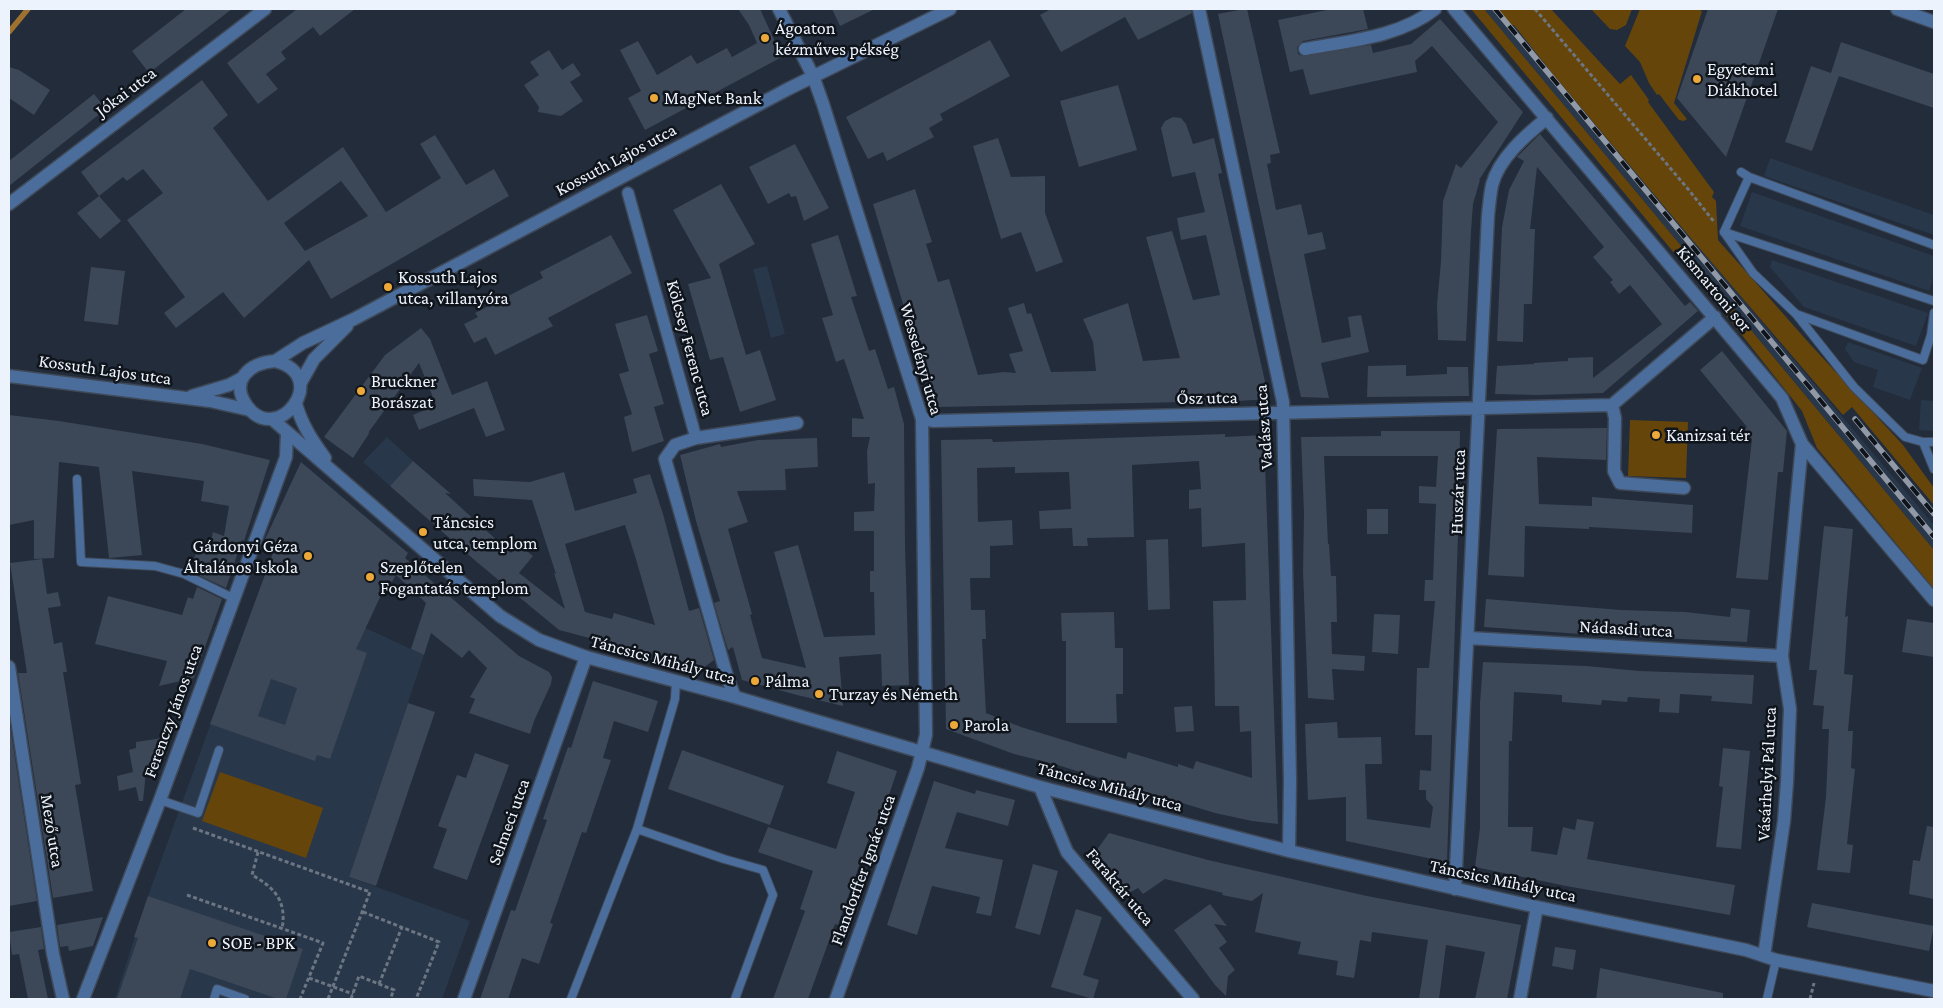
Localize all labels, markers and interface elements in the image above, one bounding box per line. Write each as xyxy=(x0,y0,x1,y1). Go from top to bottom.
place label: Ágoaton kézműves pékség xyxy=(775,17,899,59)
marker: Ágoaton kézműves pékség xyxy=(759,32,771,44)
place label: Egyetemi Diákhotel xyxy=(1707,58,1778,100)
street label: Jókai utca xyxy=(91,62,161,122)
marker: Egyetemi Diákhotel xyxy=(1691,73,1703,85)
place label: MagNet Bank xyxy=(664,87,761,109)
marker: MagNet Bank xyxy=(648,92,660,104)
street label: Kossuth Lajos utca xyxy=(552,119,680,201)
street label: Kismartoni sor xyxy=(1672,241,1756,337)
place label: Kossuth Lajos utca, villanyóra xyxy=(398,266,509,308)
street label: Kölcsey Ferenc utca xyxy=(661,278,719,418)
marker: Kossuth Lajos utca, villanyóra xyxy=(382,281,394,293)
street label: Wesselényi utca xyxy=(895,300,947,418)
street label: Kossuth Lajos utca xyxy=(37,350,173,390)
place label: Bruckner Borászat xyxy=(371,370,437,412)
street label: Vadász utca xyxy=(1250,384,1278,470)
marker: Bruckner Borászat xyxy=(355,385,367,397)
street label: Ősz utca xyxy=(1176,387,1238,409)
place label: Kanizsai tér xyxy=(1666,424,1750,446)
marker: Kanizsai tér xyxy=(1650,429,1662,441)
street label: Huszár utca xyxy=(1446,449,1470,535)
place label: Táncsics utca, templom xyxy=(433,511,537,554)
marker: Táncsics utca, templom xyxy=(417,526,429,538)
place label: Gárdonyi Géza Általános Iskola xyxy=(184,535,298,578)
marker: Gárdonyi Géza Általános Iskola xyxy=(302,550,314,562)
place label: Szeplőtelen Fogantatás templom xyxy=(380,556,529,598)
marker: Szeplőtelen Fogantatás templom xyxy=(364,571,376,583)
street label: Nádasdi utca xyxy=(1579,616,1673,642)
street label: Táncsics Mihály utca xyxy=(588,630,738,690)
street label: Ferenczy János utca xyxy=(139,641,207,781)
place label: Pálma xyxy=(765,670,810,692)
marker: Pálma xyxy=(749,675,761,687)
place label: Turzay és Németh xyxy=(829,683,958,705)
marker: Turzay és Németh xyxy=(813,688,825,700)
street label: Vásárhelyi Pál utca xyxy=(1753,706,1781,842)
place label: Parola xyxy=(964,714,1009,736)
marker: Parola xyxy=(948,719,960,731)
street label: Táncsics Mihály utca xyxy=(1035,757,1185,817)
street label: Selmeci utca xyxy=(483,776,535,868)
street label: Flandorffer Ignác utca xyxy=(826,792,900,948)
street label: Mező utca xyxy=(36,793,68,869)
street label: Faraktár utca xyxy=(1081,844,1159,930)
street label: Táncsics Mihály utca xyxy=(1428,855,1578,907)
place label: SOE - BPK xyxy=(222,932,295,954)
marker: SOE - BPK xyxy=(206,937,218,949)

